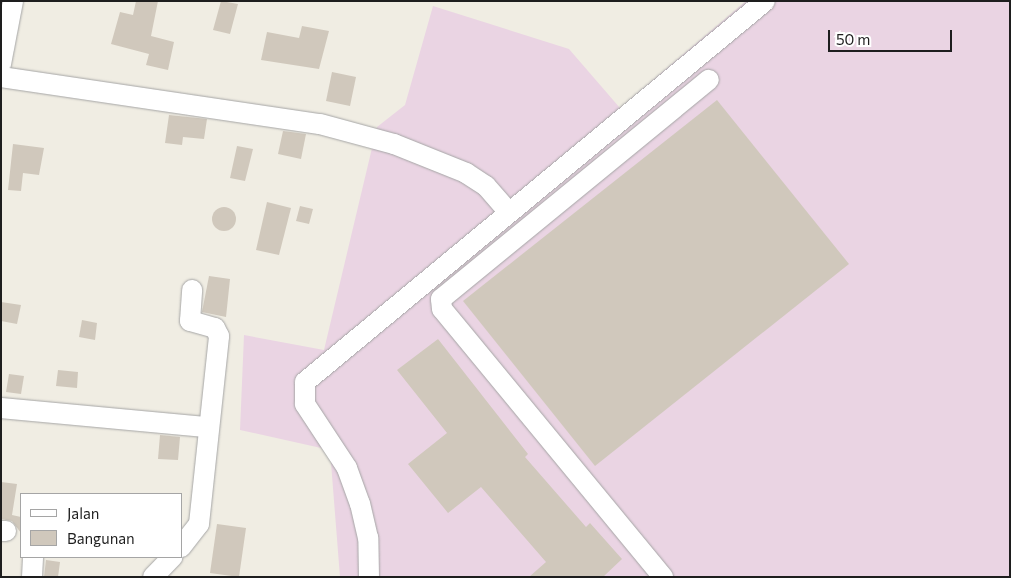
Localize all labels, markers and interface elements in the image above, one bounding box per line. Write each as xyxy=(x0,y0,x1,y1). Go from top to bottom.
scale bar xyxy=(831,20,955,52)
text: 50 m xyxy=(836,30,870,48)
legend xyxy=(20,493,182,558)
text: Jalan xyxy=(67,504,99,522)
text: Bangunan xyxy=(67,529,135,547)

